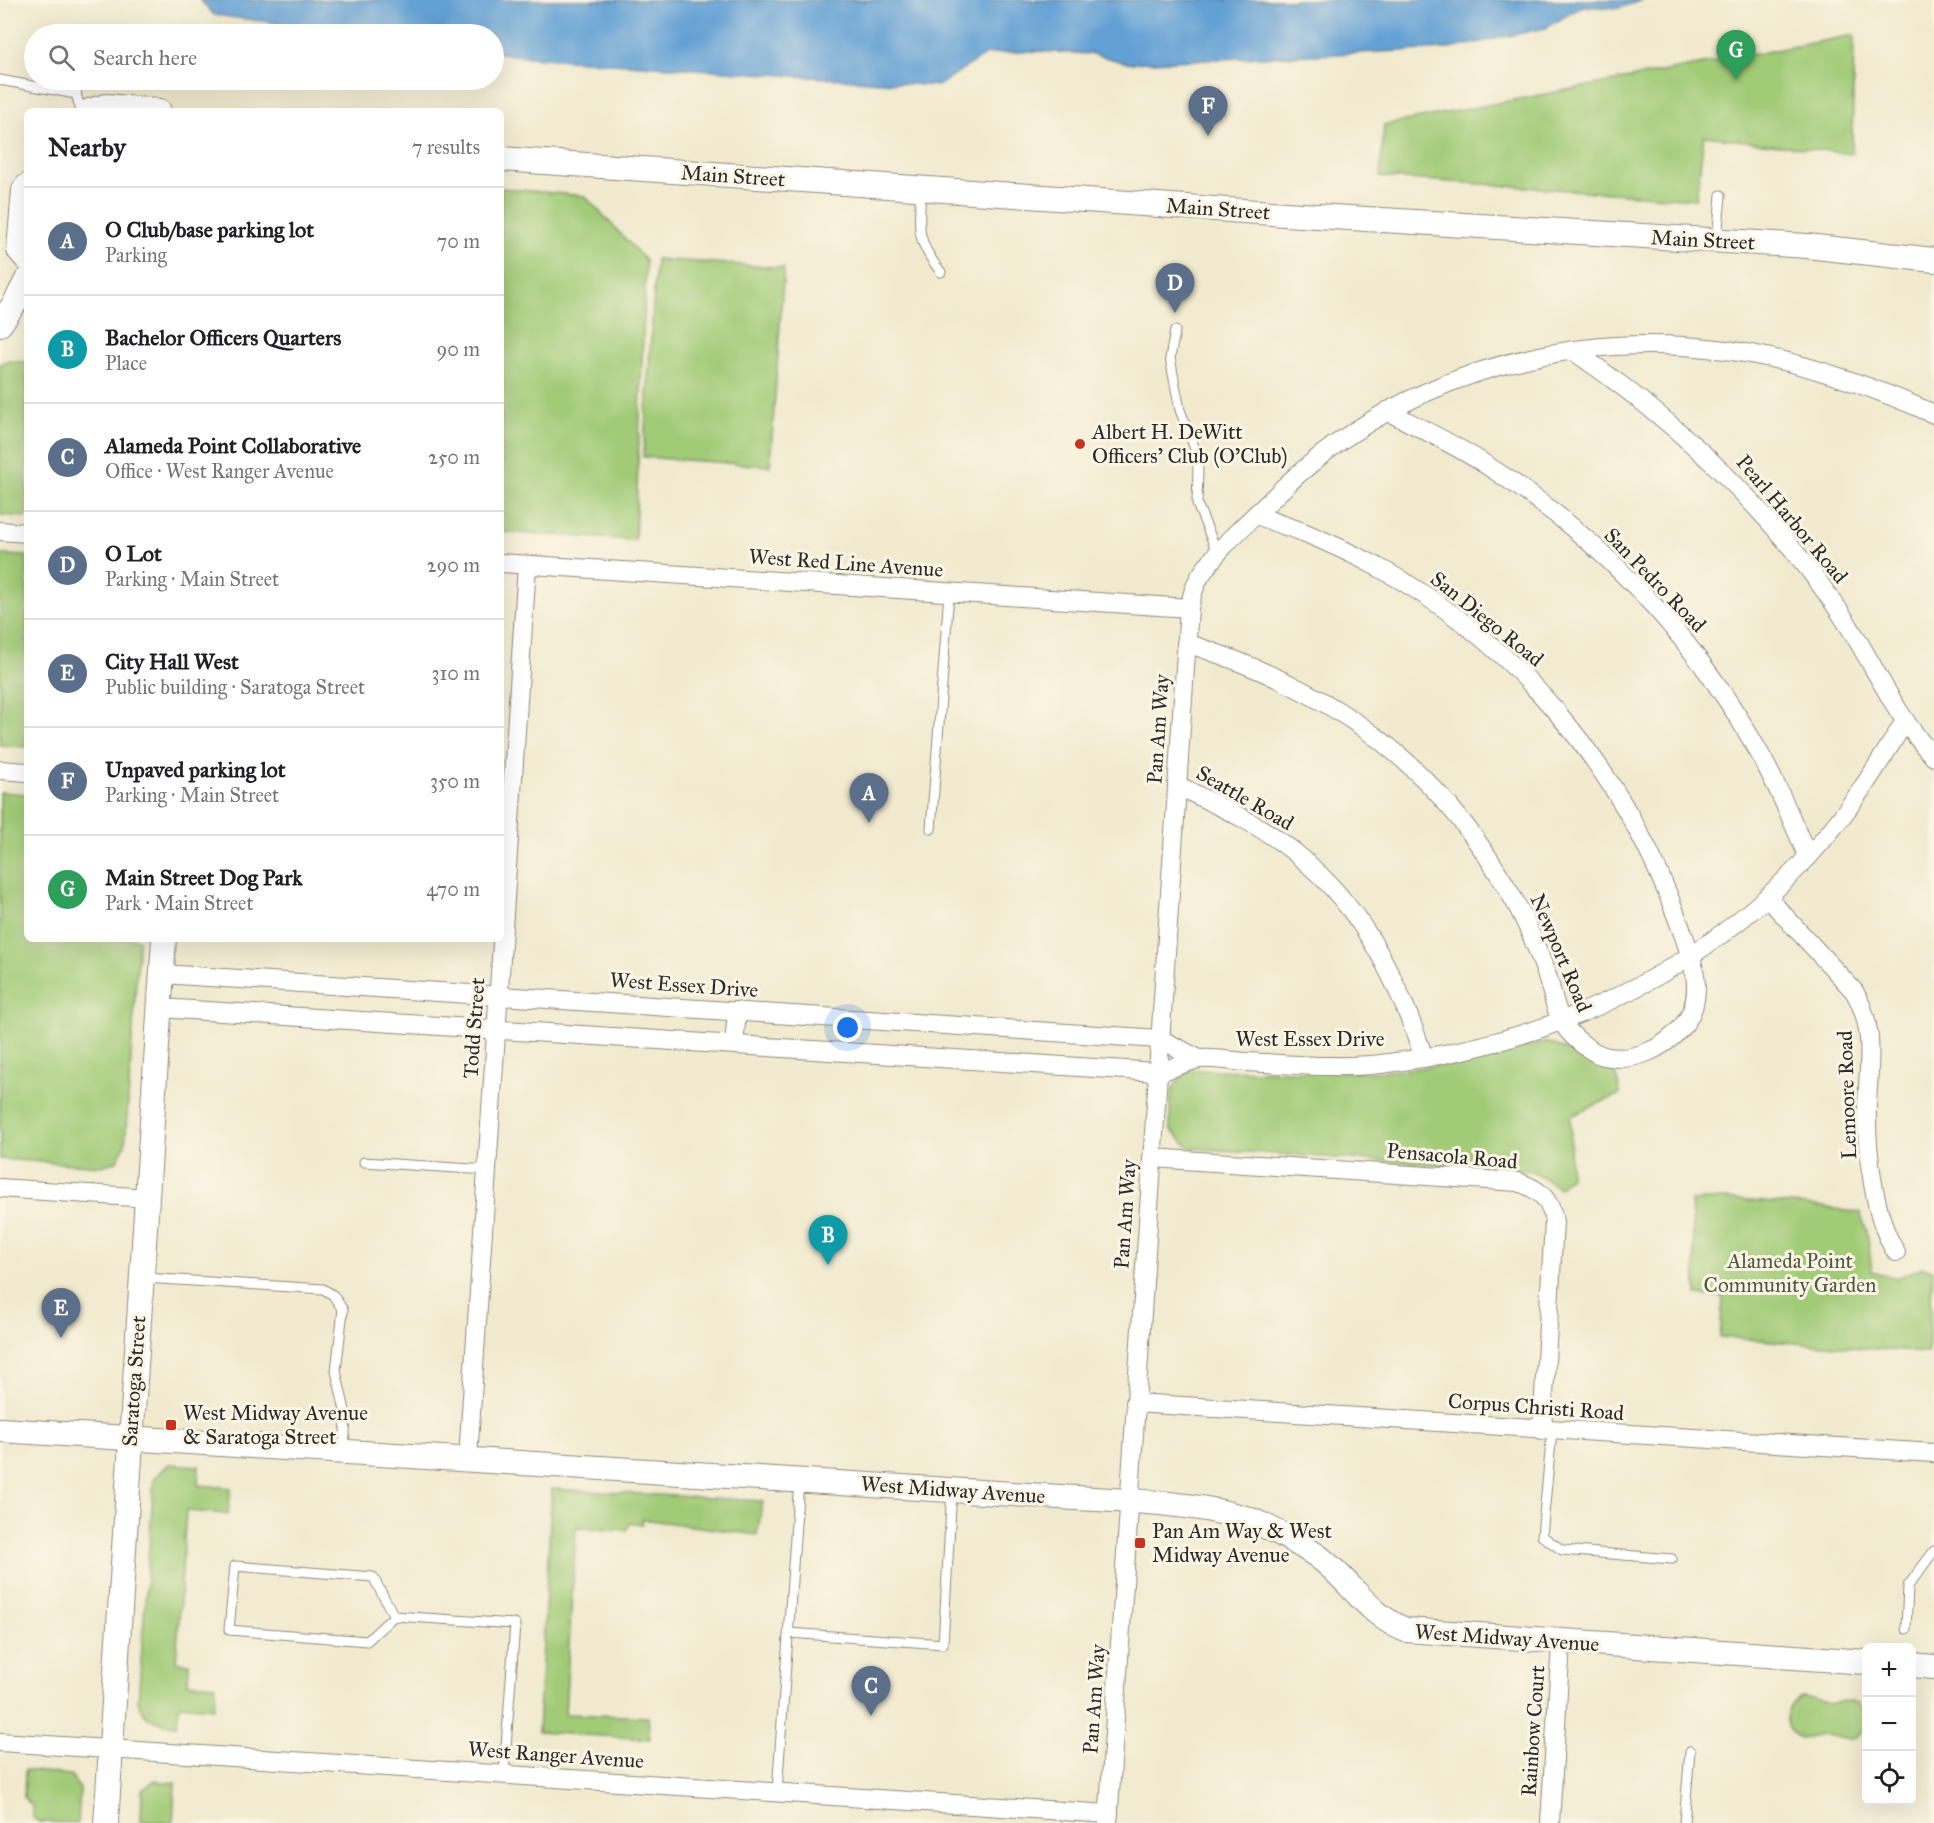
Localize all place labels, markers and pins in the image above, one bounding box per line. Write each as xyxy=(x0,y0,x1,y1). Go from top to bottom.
pin: G xyxy=(1716,31,1756,80)
pin: F xyxy=(1188,86,1228,136)
pin: D xyxy=(1156,264,1194,313)
place label: Albert H. DeWitt Officers' Club (O'Club) xyxy=(1091,419,1288,469)
marker: Albert H. DeWitt Officers' Club (O'Club) xyxy=(1073,437,1087,451)
pin: A xyxy=(850,774,888,823)
pin: B xyxy=(808,1216,848,1265)
pin: E xyxy=(42,1288,80,1338)
place label: West Midway Avenue & Saratoga Street xyxy=(183,1400,368,1450)
marker: West Midway Avenue & Saratoga Street xyxy=(164,1418,178,1432)
place label: Pan Am Way & West Midway Avenue xyxy=(1152,1518,1332,1568)
marker: Pan Am Way & West Midway Avenue xyxy=(1133,1536,1147,1550)
pin: C xyxy=(852,1666,890,1716)

